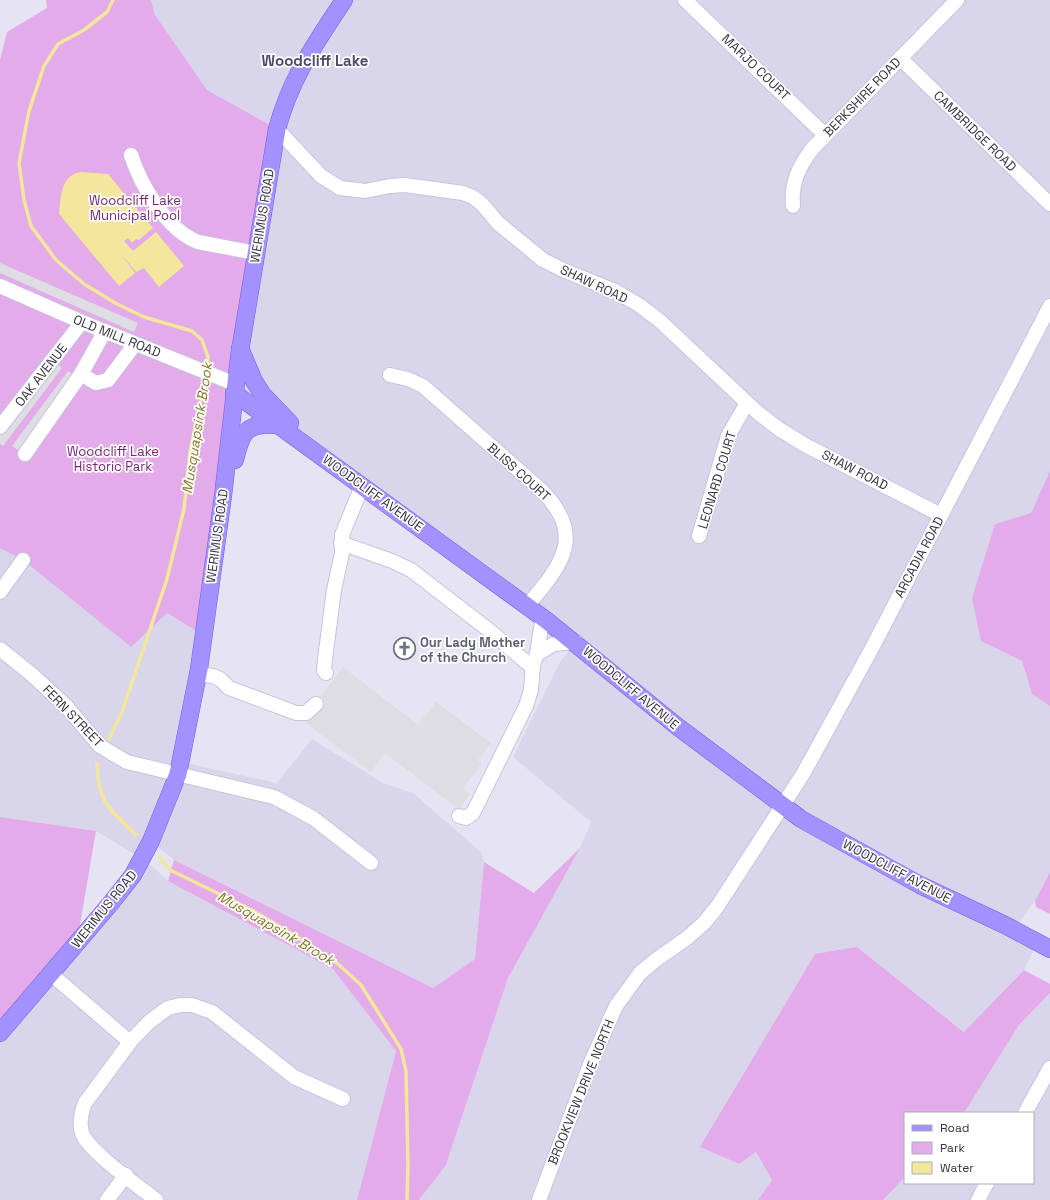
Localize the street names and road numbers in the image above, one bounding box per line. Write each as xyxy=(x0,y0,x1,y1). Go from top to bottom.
street label: MARJO COURT xyxy=(718,30,794,104)
street label: BERKSHIRE ROAD xyxy=(820,54,904,140)
street label: CAMBRIDGE ROAD xyxy=(930,87,1020,175)
street label: WERIMUS ROAD xyxy=(246,168,278,264)
street label: SHAW ROAD xyxy=(558,261,630,307)
street label: OLD MILL ROAD xyxy=(71,311,163,361)
street label: OAK AVENUE xyxy=(11,340,71,410)
street label: LEONARD COURT xyxy=(694,429,740,531)
street label: BLISS COURT xyxy=(484,439,555,505)
street label: SHAW ROAD xyxy=(819,446,891,494)
street label: WOODCLIFF AVENUE xyxy=(319,451,427,535)
street label: WERIMUS ROAD xyxy=(202,488,232,584)
street label: ARCADIA ROAD xyxy=(890,513,948,601)
street label: WOODCLIFF AVENUE xyxy=(579,643,683,733)
street label: FERN STREET xyxy=(39,681,107,751)
street label: WOODCLIFF AVENUE xyxy=(840,835,954,907)
street label: WERIMUS ROAD xyxy=(68,867,140,951)
street label: BROOKVIEW DRIVE NORTH xyxy=(544,1017,618,1167)

